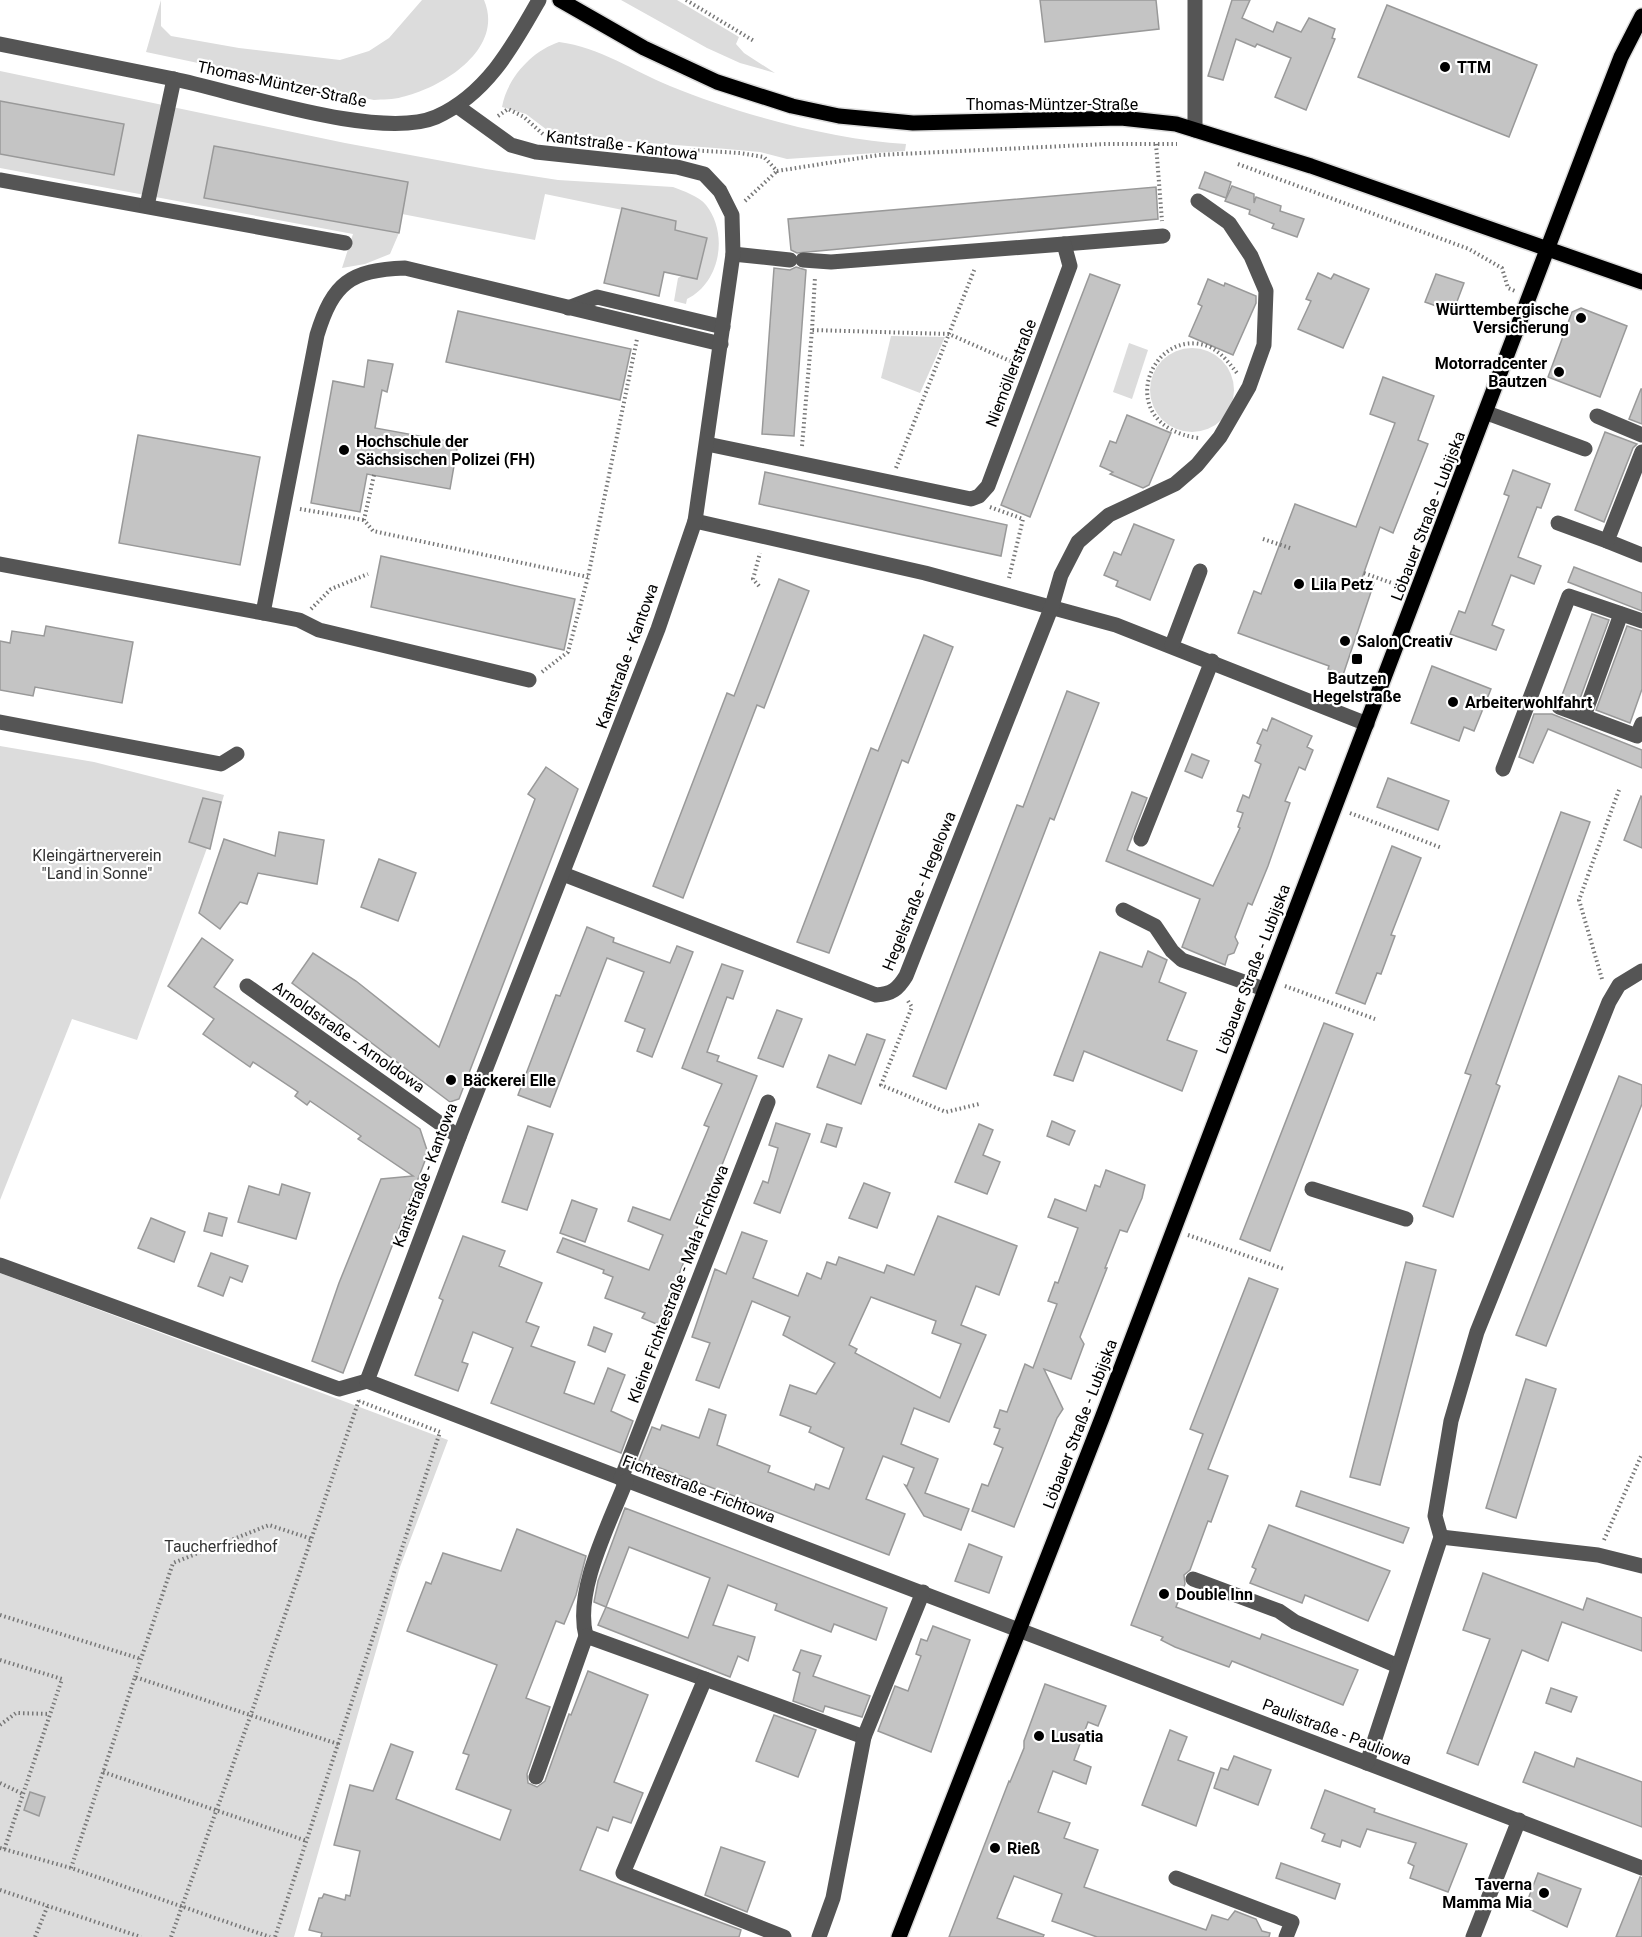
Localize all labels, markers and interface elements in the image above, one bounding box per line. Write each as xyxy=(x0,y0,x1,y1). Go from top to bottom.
street label: Thomas-Müntzer-Straße xyxy=(196,57,368,111)
place label: TTM xyxy=(1457,58,1491,77)
marker: TTM xyxy=(1438,60,1452,74)
street label: Thomas-Müntzer-Straße xyxy=(966,95,1138,114)
street label: Kantstraße - Kantowa xyxy=(545,126,699,164)
place label: Württembergische Versicherung xyxy=(1436,300,1569,337)
marker: Württembergische Versicherung xyxy=(1574,311,1588,325)
street label: Niemöllerstraße xyxy=(982,316,1040,430)
place label: Motorradcenter Bautzen xyxy=(1435,354,1547,391)
marker: Motorradcenter Bautzen xyxy=(1552,365,1566,379)
street label: Löbauer Straße - Lubijska xyxy=(1387,429,1469,603)
place label: Hochschule der Sächsischen Polizei (FH) xyxy=(356,432,535,469)
marker: Hochschule der Sächsischen Polizei (FH) xyxy=(337,443,351,457)
place label: Lila Petz xyxy=(1311,575,1373,594)
marker: Lila Petz xyxy=(1292,577,1306,591)
street label: Kantstraße - Kantowa xyxy=(592,581,662,731)
place label: Salon Creativ xyxy=(1357,632,1453,651)
marker: Salon Creativ xyxy=(1338,634,1352,648)
marker: Bautzen Hegelstraße xyxy=(1350,652,1364,666)
place label: Bautzen Hegelstraße xyxy=(1313,669,1402,706)
place label: Arbeiterwohlfahrt xyxy=(1465,693,1593,712)
marker: Arbeiterwohlfahrt xyxy=(1446,695,1460,709)
street label: Hegelstraße - Hegelowa xyxy=(878,809,960,973)
park label: Kleingärtnerverein "Land in Sonne" xyxy=(32,846,162,883)
street label: Löbauer Straße - Lubijska xyxy=(1212,882,1294,1056)
street label: Arnoldstraße - Arnoldowa xyxy=(269,977,429,1097)
place label: Bäckerei Elle xyxy=(463,1071,556,1090)
marker: Bäckerei Elle xyxy=(444,1073,458,1087)
street label: Kantstraße - Kantowa xyxy=(389,1100,461,1250)
street label: Kleine Fichtestraße - Mała Fichtowa xyxy=(624,1162,732,1406)
street label: Löbauer Straße - Lubijska xyxy=(1039,1337,1121,1511)
street label: Fichtestraße -Fichtowa xyxy=(620,1451,778,1527)
park label: Taucherfriedhof xyxy=(164,1537,278,1556)
place label: Double Inn xyxy=(1176,1585,1253,1604)
marker: Double Inn xyxy=(1157,1587,1171,1601)
street label: Paulistraße - Pauliowa xyxy=(1260,1695,1414,1769)
place label: Lusatia xyxy=(1051,1727,1104,1746)
marker: Lusatia xyxy=(1032,1729,1046,1743)
place label: Rieß xyxy=(1007,1839,1040,1858)
marker: Rieß xyxy=(988,1841,1002,1855)
place label: Taverna Mamma Mia xyxy=(1442,1875,1532,1912)
marker: Taverna Mamma Mia xyxy=(1537,1886,1551,1900)

